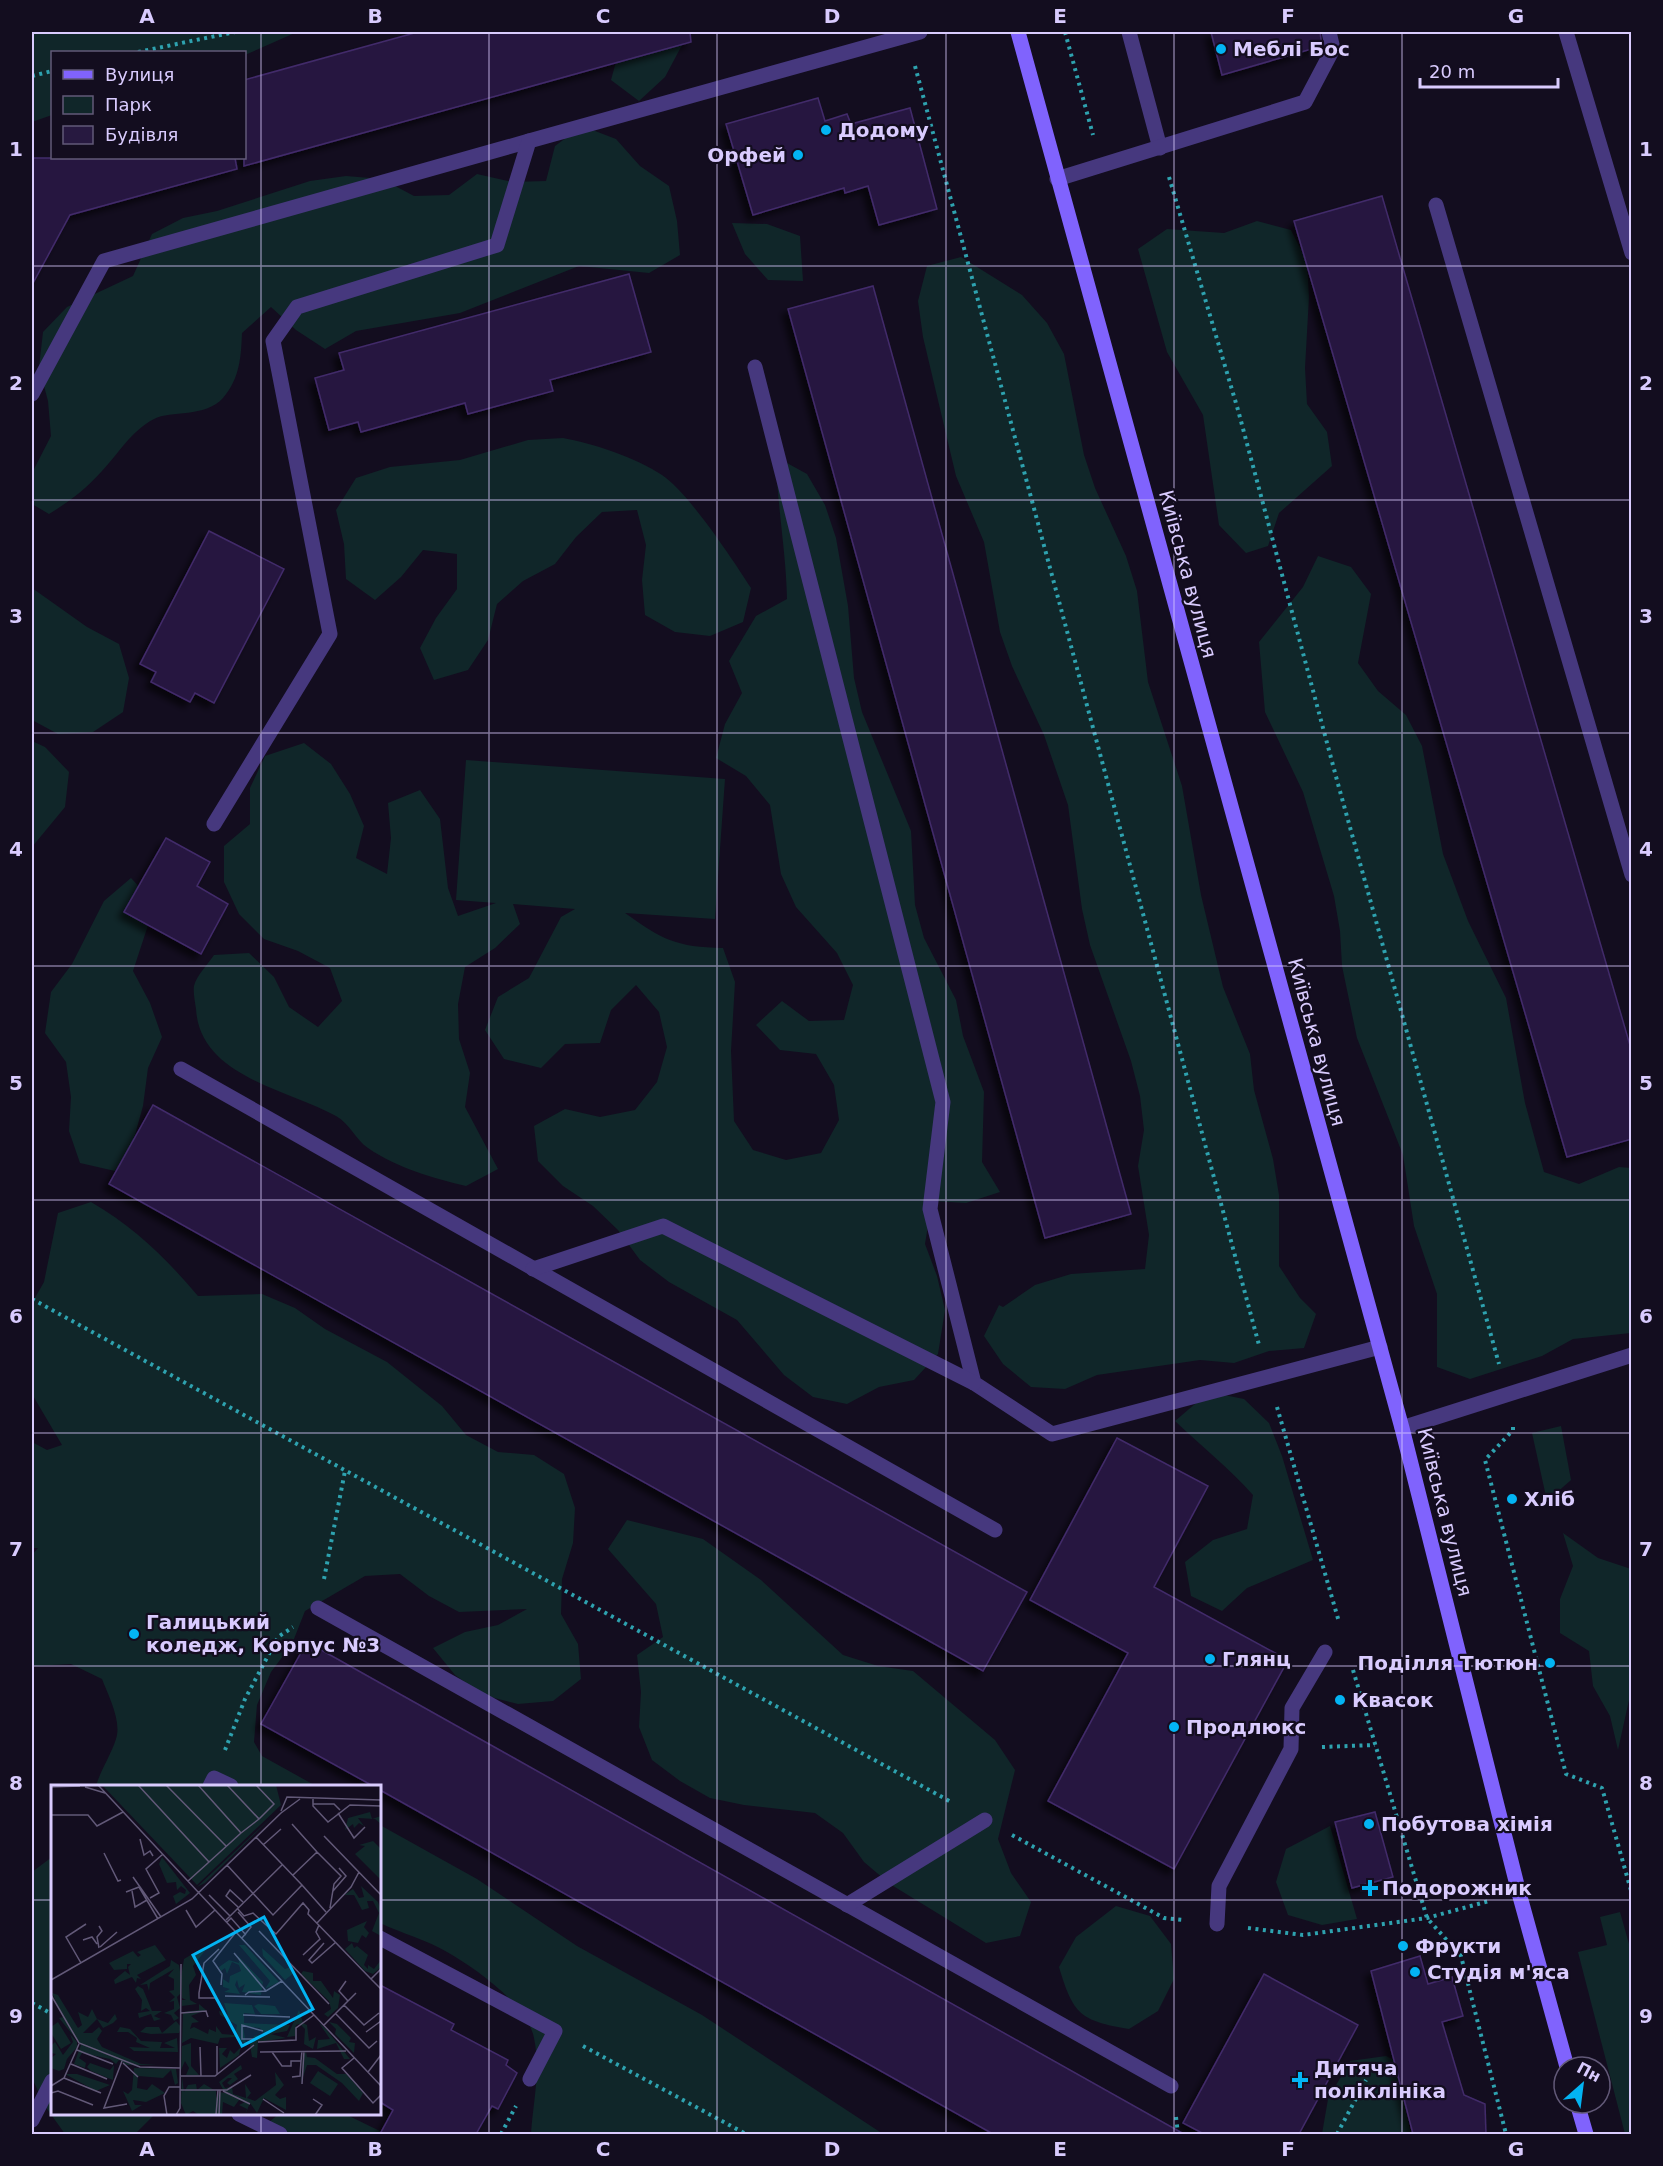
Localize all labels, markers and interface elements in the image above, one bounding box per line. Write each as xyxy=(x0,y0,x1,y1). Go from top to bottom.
text: A xyxy=(139,4,155,28)
text: B xyxy=(367,4,383,28)
text: C xyxy=(596,4,610,28)
text: D xyxy=(824,4,840,28)
text: E xyxy=(1053,4,1067,28)
text: F xyxy=(1281,4,1295,28)
text: G xyxy=(1508,4,1524,28)
place label: Меблі Бос xyxy=(1233,37,1350,61)
marker: Меблі Бос xyxy=(1214,42,1228,56)
legend xyxy=(51,51,246,159)
scale bar xyxy=(1420,51,1558,89)
text: 20 m xyxy=(1429,61,1475,82)
text: Вулиця xyxy=(105,64,174,85)
text: Парк xyxy=(105,94,152,115)
place label: Додому xyxy=(838,118,929,142)
marker: Додому xyxy=(819,123,833,137)
text: Будівля xyxy=(105,124,178,145)
text: 1 xyxy=(9,137,23,161)
text: 1 xyxy=(1639,137,1653,161)
place label: Орфей xyxy=(707,143,786,167)
marker: Орфей xyxy=(791,148,805,162)
text: 2 xyxy=(9,371,23,395)
text: 2 xyxy=(1639,371,1653,395)
street label: Київська вулиця xyxy=(1154,487,1222,661)
text: 3 xyxy=(9,604,23,628)
text: 3 xyxy=(1639,604,1653,628)
text: 4 xyxy=(9,837,23,861)
text: 4 xyxy=(1639,837,1653,861)
street label: Київська вулиця xyxy=(1283,955,1351,1129)
text: 5 xyxy=(9,1071,23,1095)
text: 5 xyxy=(1639,1071,1653,1095)
text: 6 xyxy=(9,1304,23,1328)
text: 6 xyxy=(1639,1304,1653,1328)
street label: Київська вулиця xyxy=(1412,1425,1478,1599)
place label: Хліб xyxy=(1524,1487,1575,1511)
marker: Хліб xyxy=(1505,1492,1519,1506)
text: 7 xyxy=(9,1537,23,1561)
text: 7 xyxy=(1639,1537,1653,1561)
place label: Галицький коледж, Корпус №3 xyxy=(146,1610,380,1657)
marker: Галицький коледж, Корпус №3 xyxy=(127,1627,141,1641)
place label: Глянц xyxy=(1222,1647,1291,1671)
place label: Поділля Тютюн xyxy=(1357,1651,1538,1675)
marker: Глянц xyxy=(1203,1652,1217,1666)
marker: Поділля Тютюн xyxy=(1543,1656,1557,1670)
place label: Квасок xyxy=(1352,1688,1434,1712)
marker: Квасок xyxy=(1333,1693,1347,1707)
place label: Продлюкс xyxy=(1186,1715,1306,1739)
marker: Продлюкс xyxy=(1167,1720,1181,1734)
text: 8 xyxy=(9,1771,23,1795)
text: 8 xyxy=(1639,1771,1653,1795)
inset map xyxy=(51,1785,381,2115)
place label: Побутова хімія xyxy=(1381,1812,1553,1836)
marker: Побутова хімія xyxy=(1362,1817,1376,1831)
place label: Подорожник xyxy=(1382,1876,1532,1900)
marker: Подорожник xyxy=(1363,1881,1377,1895)
place label: Фрукти xyxy=(1415,1934,1501,1958)
marker: Фрукти xyxy=(1396,1939,1410,1953)
place label: Студія м'яса xyxy=(1427,1960,1570,1984)
marker: Студія м'яса xyxy=(1408,1965,1422,1979)
text: 9 xyxy=(9,2004,23,2028)
text: 9 xyxy=(1639,2004,1653,2028)
north arrow xyxy=(1552,2055,1612,2115)
place label: Дитяча поліклініка xyxy=(1314,2056,1446,2103)
text: Пн xyxy=(1574,2058,1604,2086)
marker: Дитяча поліклініка xyxy=(1291,2071,1309,2089)
text: A xyxy=(139,2137,155,2161)
text: B xyxy=(367,2137,383,2161)
text: C xyxy=(596,2137,610,2161)
text: D xyxy=(824,2137,840,2161)
text: E xyxy=(1053,2137,1067,2161)
text: F xyxy=(1281,2137,1295,2161)
text: G xyxy=(1508,2137,1524,2161)

